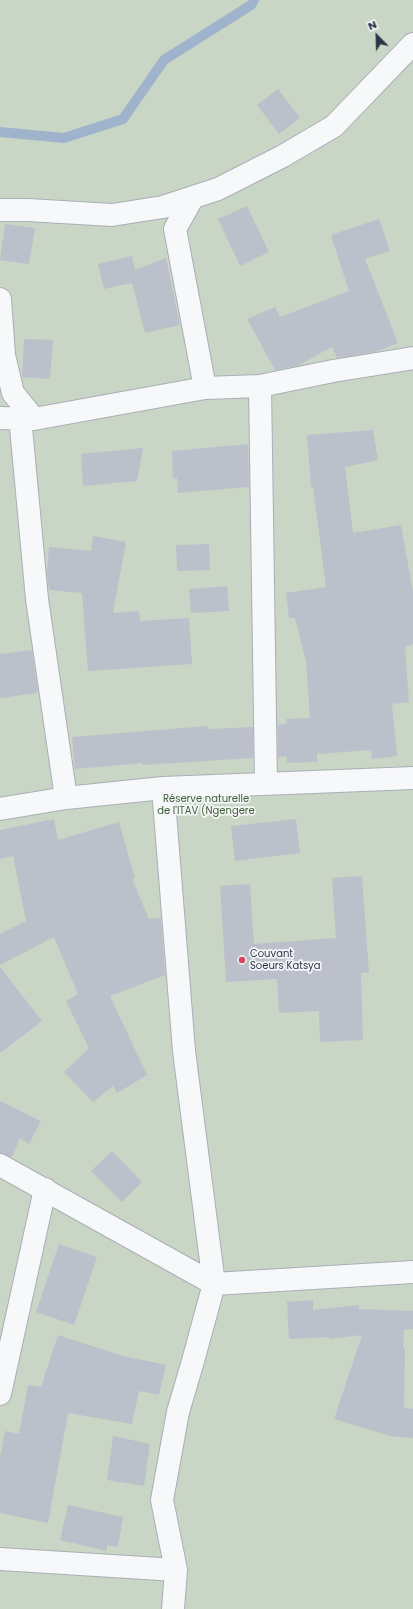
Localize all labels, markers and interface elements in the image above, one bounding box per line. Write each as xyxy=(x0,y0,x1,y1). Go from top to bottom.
north arrow xyxy=(357,16,397,56)
text: N xyxy=(365,16,379,34)
park label: Réserve naturelle de l'ITAV (Ngengere xyxy=(157,793,255,816)
place label: Couvant Soeurs Katsya xyxy=(250,948,320,972)
marker: Couvant Soeurs Katsya xyxy=(237,955,247,965)

